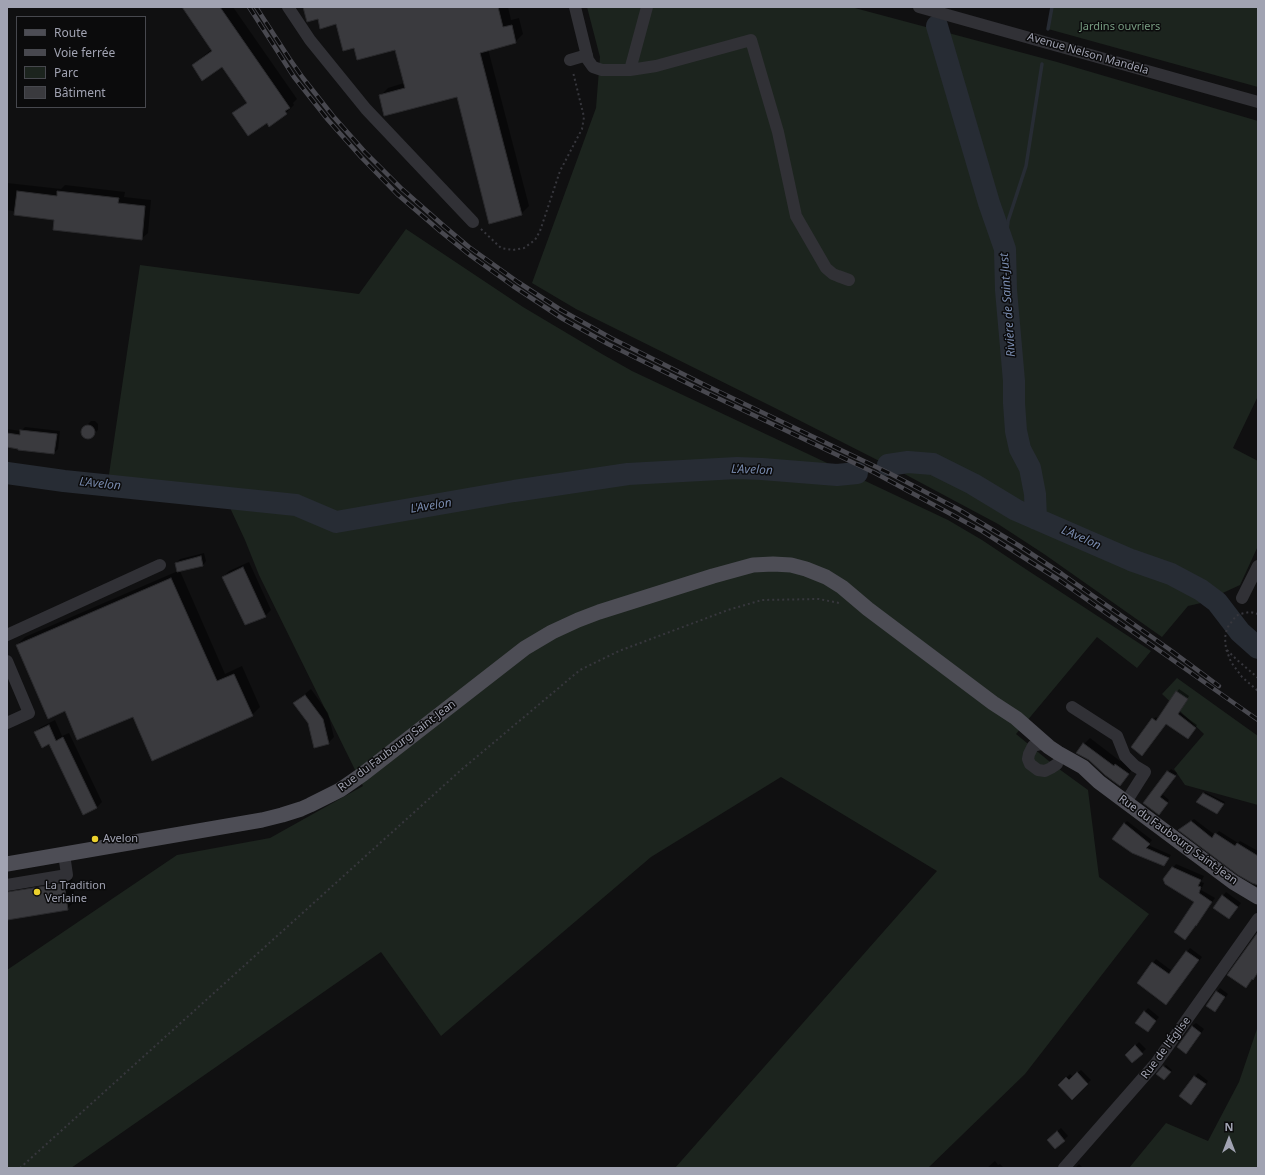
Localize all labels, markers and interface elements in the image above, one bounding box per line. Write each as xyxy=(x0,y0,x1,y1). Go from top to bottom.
legend xyxy=(16,16,146,108)
park label: Jardins ouvriers xyxy=(1080,20,1160,34)
text: Route xyxy=(54,24,87,41)
street label: Avenue Nelson Mandela xyxy=(1026,30,1150,78)
text: Voie ferrée xyxy=(54,44,115,61)
text: Parc xyxy=(54,64,78,81)
text: Bâtiment xyxy=(54,84,106,101)
water label: Rivière de Saint-Just xyxy=(997,252,1019,358)
water label: L'Avelon xyxy=(731,462,773,478)
water label: L'Avelon xyxy=(79,475,121,493)
water label: L'Avelon xyxy=(409,496,453,516)
water label: L'Avelon xyxy=(1059,523,1103,553)
street label: Rue du Faubourg Saint-Jean xyxy=(336,698,458,794)
street label: Rue du Faubourg Saint-Jean xyxy=(1116,792,1240,888)
place label: Avelon xyxy=(103,832,138,846)
marker: Avelon xyxy=(90,834,100,844)
place label: La Tradition Verlaine xyxy=(45,879,106,905)
marker: La Tradition Verlaine xyxy=(32,887,42,897)
street label: Rue de l'Église xyxy=(1138,1015,1194,1081)
north arrow xyxy=(1209,1119,1249,1159)
text: N xyxy=(1225,1119,1233,1134)

